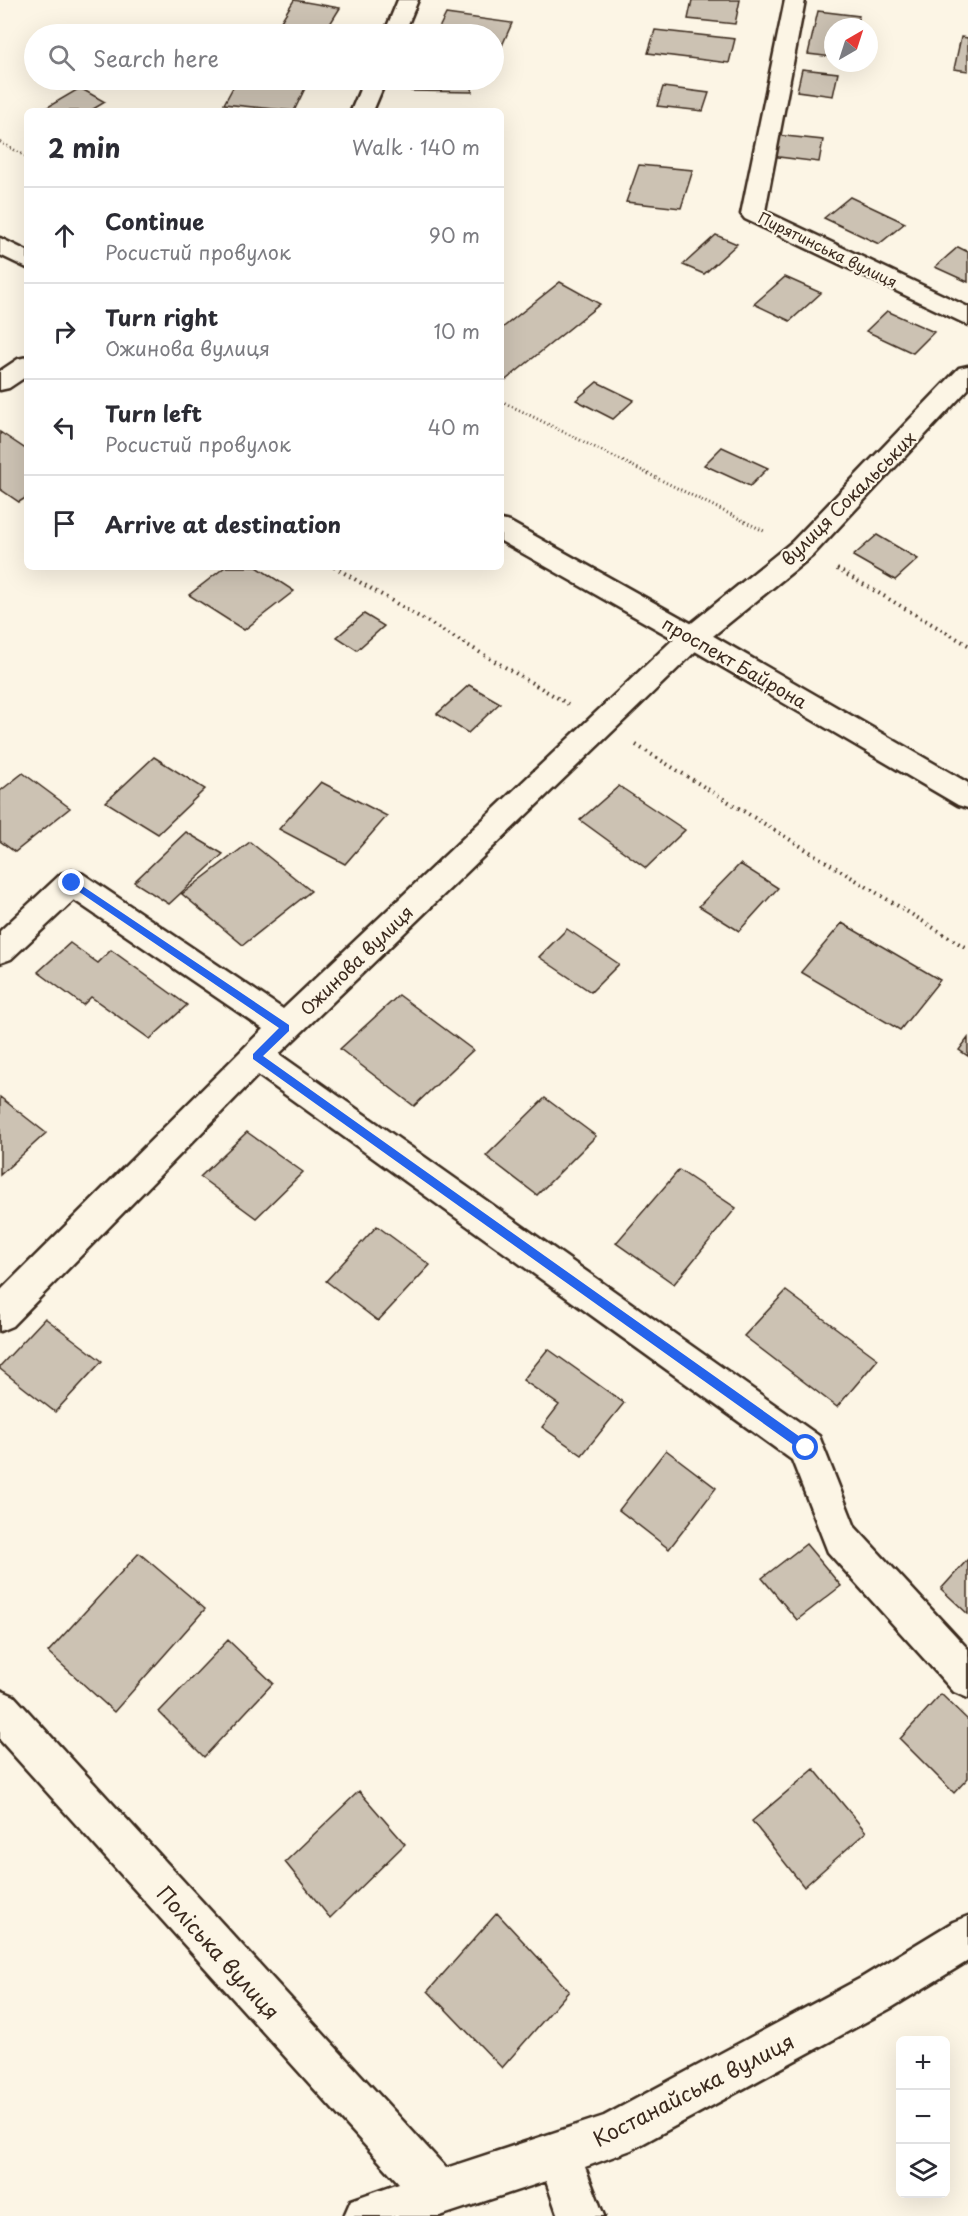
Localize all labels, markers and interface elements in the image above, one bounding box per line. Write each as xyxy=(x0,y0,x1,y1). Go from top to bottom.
north arrow xyxy=(824,18,878,72)
search box xyxy=(24,24,504,90)
icon: search xyxy=(45,41,78,74)
text: Search here xyxy=(93,41,219,74)
text: 2 min xyxy=(48,128,121,167)
text: Walk · 140 m xyxy=(352,132,480,162)
text: Continue xyxy=(105,204,204,237)
street label: Пирятинська вулиця xyxy=(755,205,901,293)
icon: ahead xyxy=(48,219,81,252)
text: 90 m xyxy=(429,220,480,250)
text: Росистий провулок xyxy=(105,237,291,267)
text: Turn right xyxy=(105,300,218,333)
icon: right xyxy=(48,315,81,348)
text: 10 m xyxy=(433,316,480,346)
text: Ожинова вулиця xyxy=(105,333,270,363)
text: Turn left xyxy=(105,396,202,429)
icon: left xyxy=(48,411,81,444)
text: 40 m xyxy=(428,412,480,442)
street label: вулиця Сокальських xyxy=(774,424,922,572)
text: Росистий провулок xyxy=(105,429,291,459)
icon: arrive xyxy=(48,507,81,540)
text: Arrive at destination xyxy=(105,507,341,540)
street label: проспект Байрона xyxy=(657,609,813,715)
route end xyxy=(58,869,84,895)
street label: Ожинова вулиця xyxy=(293,899,419,1021)
route start xyxy=(792,1434,818,1460)
street label: Поліська вулиця xyxy=(150,1878,288,2026)
street label: Костанайська вулиця xyxy=(587,2024,799,2154)
map controls xyxy=(896,2036,950,2198)
button: + xyxy=(896,2036,950,2090)
button: − xyxy=(896,2090,950,2144)
button: layers xyxy=(896,2144,950,2198)

